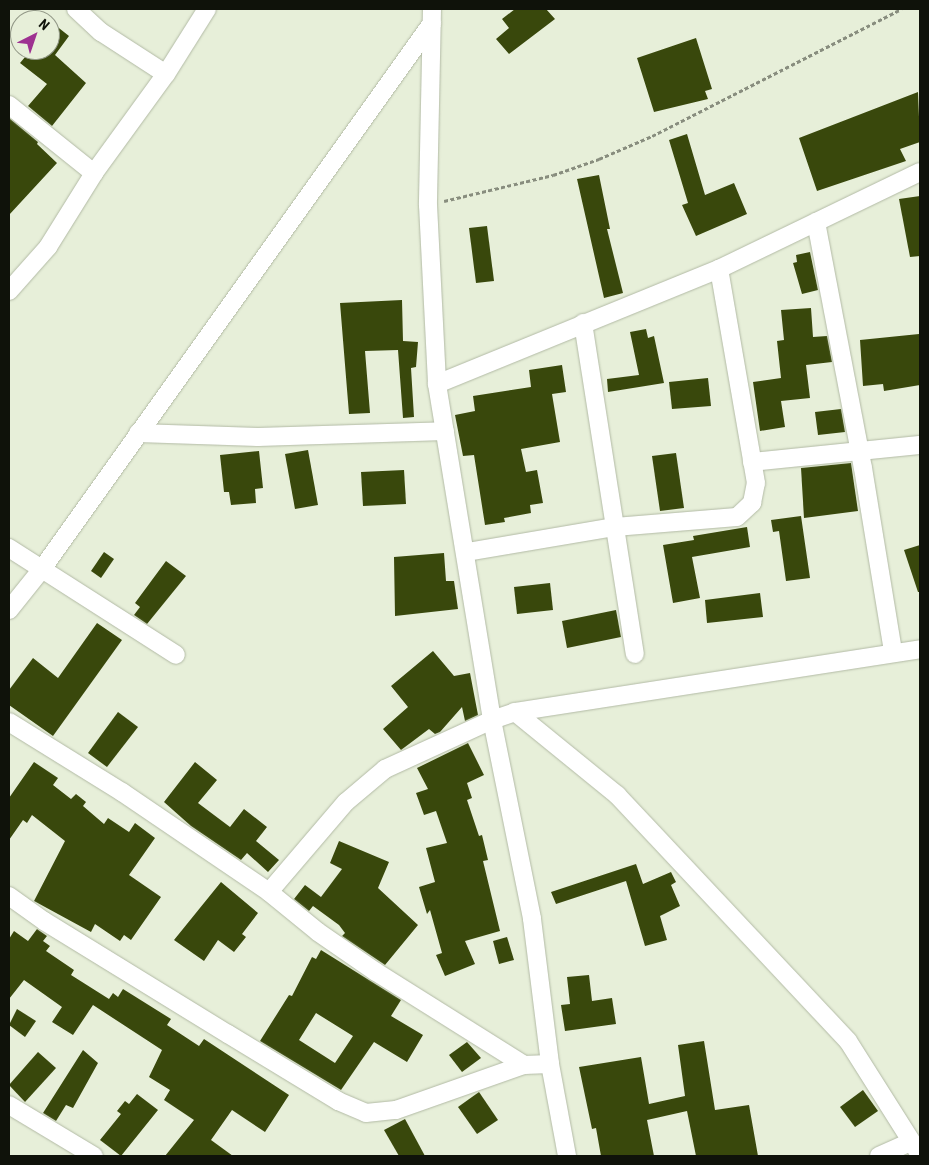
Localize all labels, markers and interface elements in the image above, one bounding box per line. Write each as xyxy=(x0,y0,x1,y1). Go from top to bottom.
north arrow xyxy=(10,10,60,60)
text: N xyxy=(36,16,53,33)

